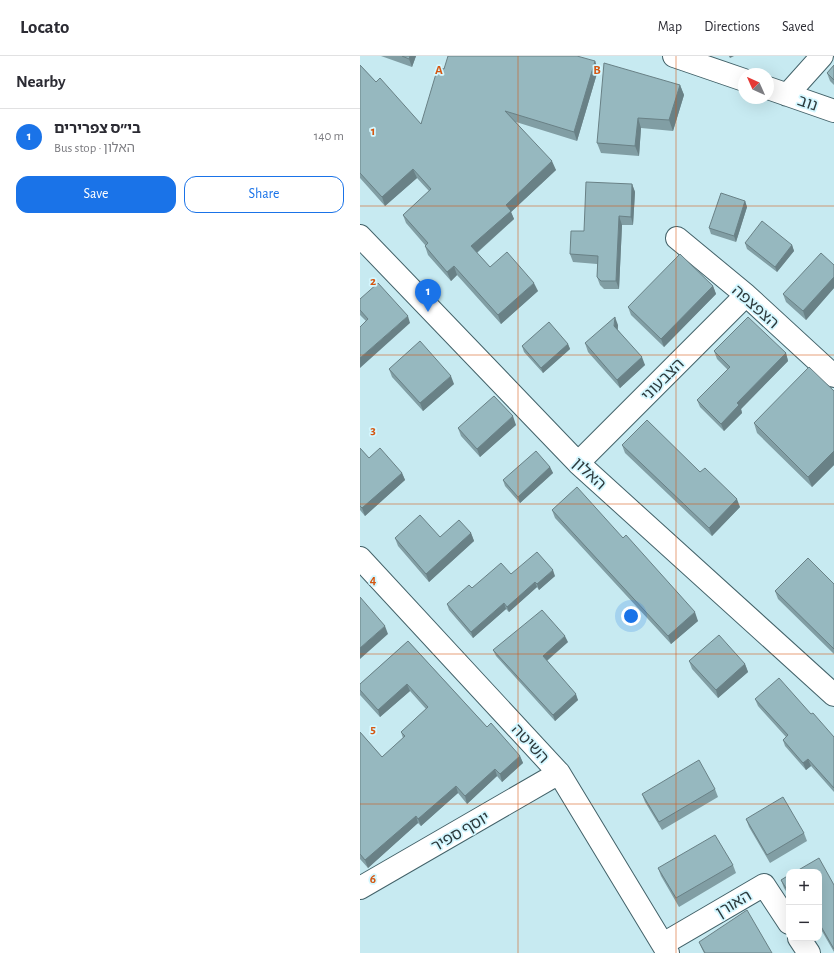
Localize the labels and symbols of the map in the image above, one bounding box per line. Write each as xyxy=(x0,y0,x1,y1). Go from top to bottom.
text: A xyxy=(435,64,443,77)
text: B xyxy=(593,64,601,77)
north arrow xyxy=(738,68,774,104)
street label: נוב xyxy=(796,92,820,114)
text: 1 xyxy=(371,125,375,138)
text: 2 xyxy=(370,275,376,288)
pin: 1 xyxy=(415,279,441,312)
street label: הצפצפה xyxy=(729,282,782,332)
street label: הצבעוני xyxy=(638,355,687,404)
text: 3 xyxy=(370,424,376,437)
street label: האלון xyxy=(570,455,609,493)
text: 4 xyxy=(370,574,377,587)
your location xyxy=(621,606,641,626)
street label: השיטה xyxy=(509,721,552,766)
text: 5 xyxy=(370,723,376,736)
street label: יוסף ספיר xyxy=(429,809,492,855)
text: 6 xyxy=(370,873,376,886)
street label: האורן xyxy=(713,887,754,921)

